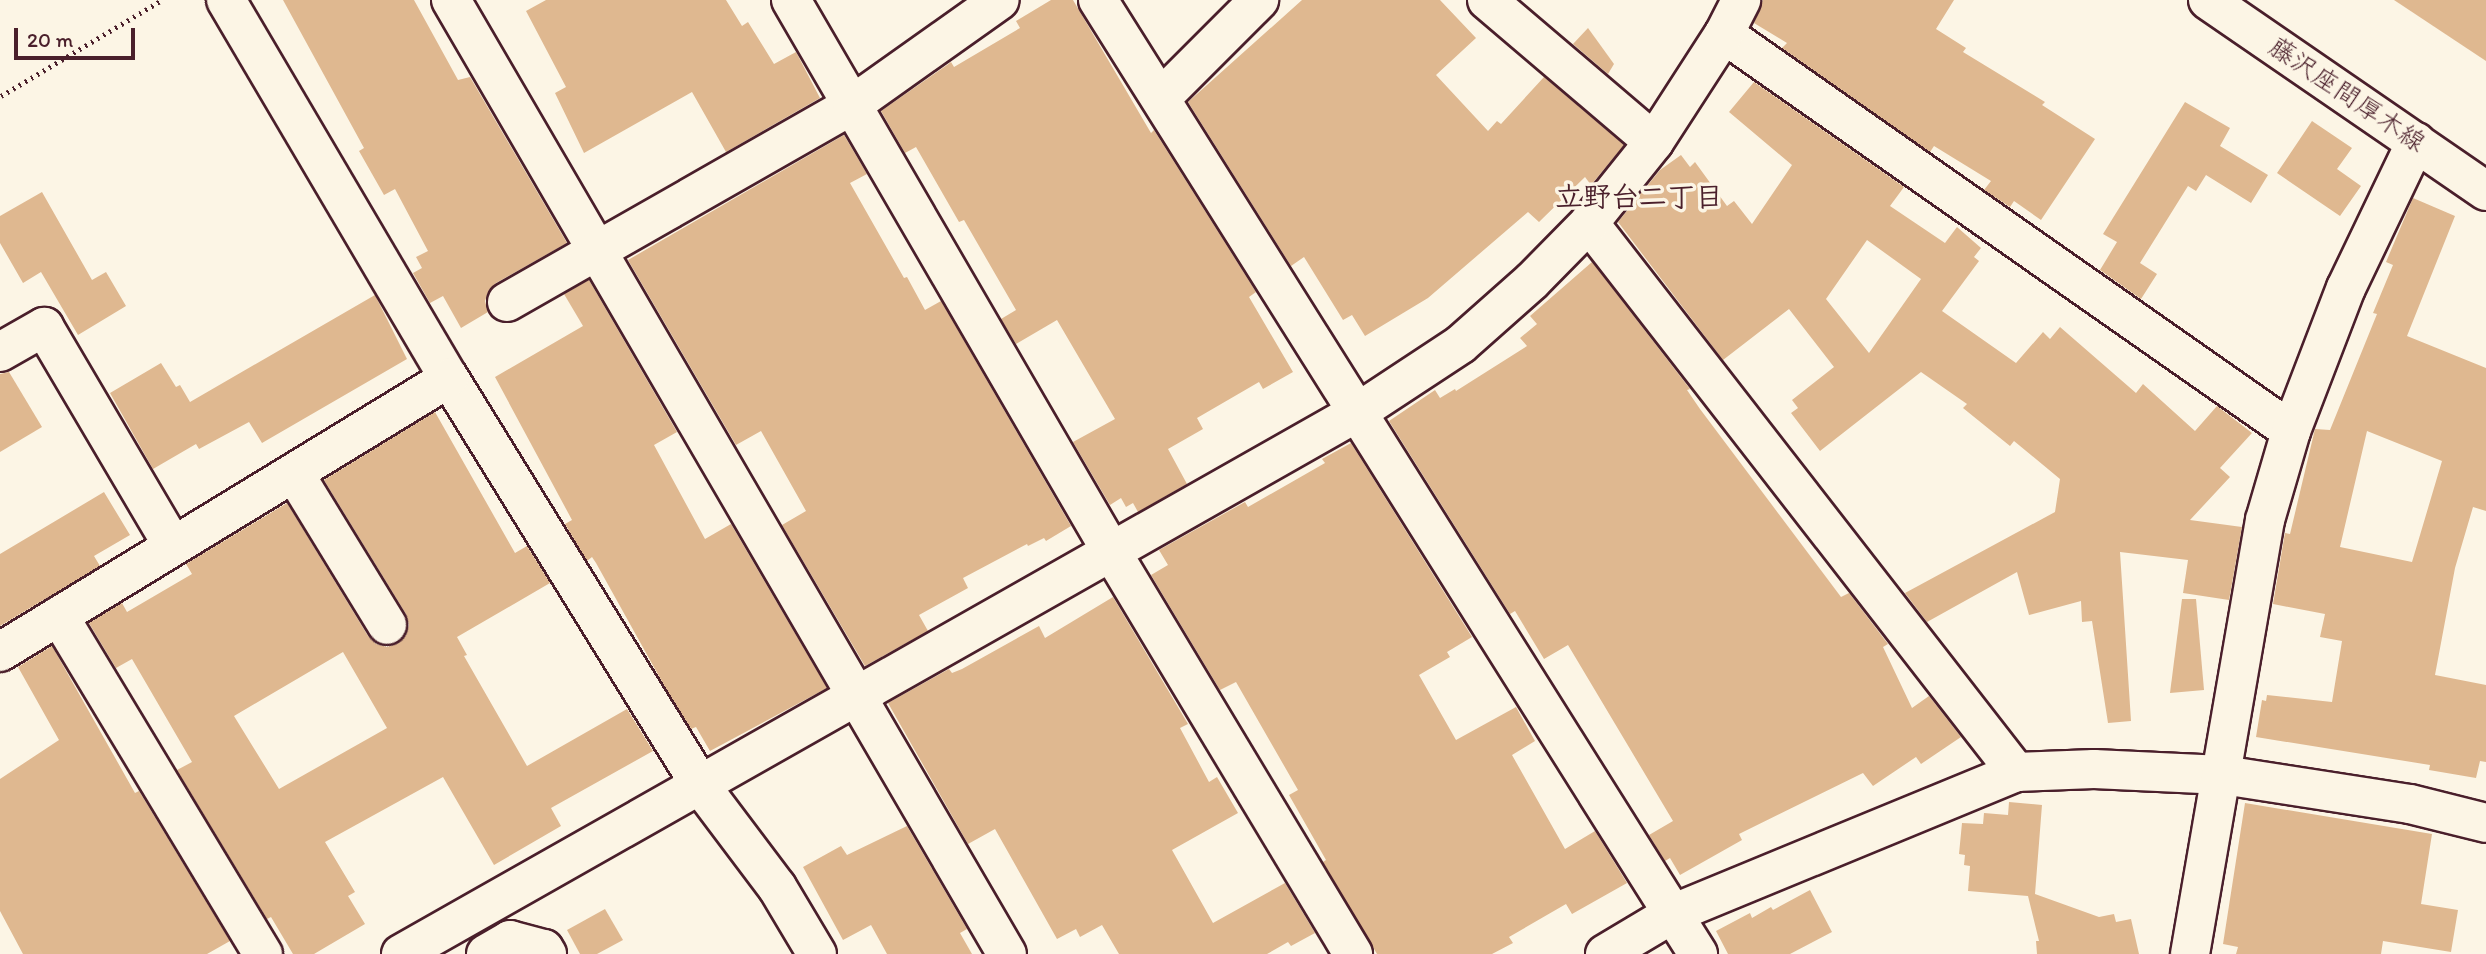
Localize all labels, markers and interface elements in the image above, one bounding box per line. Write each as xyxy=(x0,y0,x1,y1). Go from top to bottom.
scale bar xyxy=(18,14,138,58)
text: 20 m xyxy=(27,27,73,52)
street label: 藤沢座間厚木線 xyxy=(2263,31,2431,159)
district label: 立野台二丁目 xyxy=(1555,179,1723,213)

